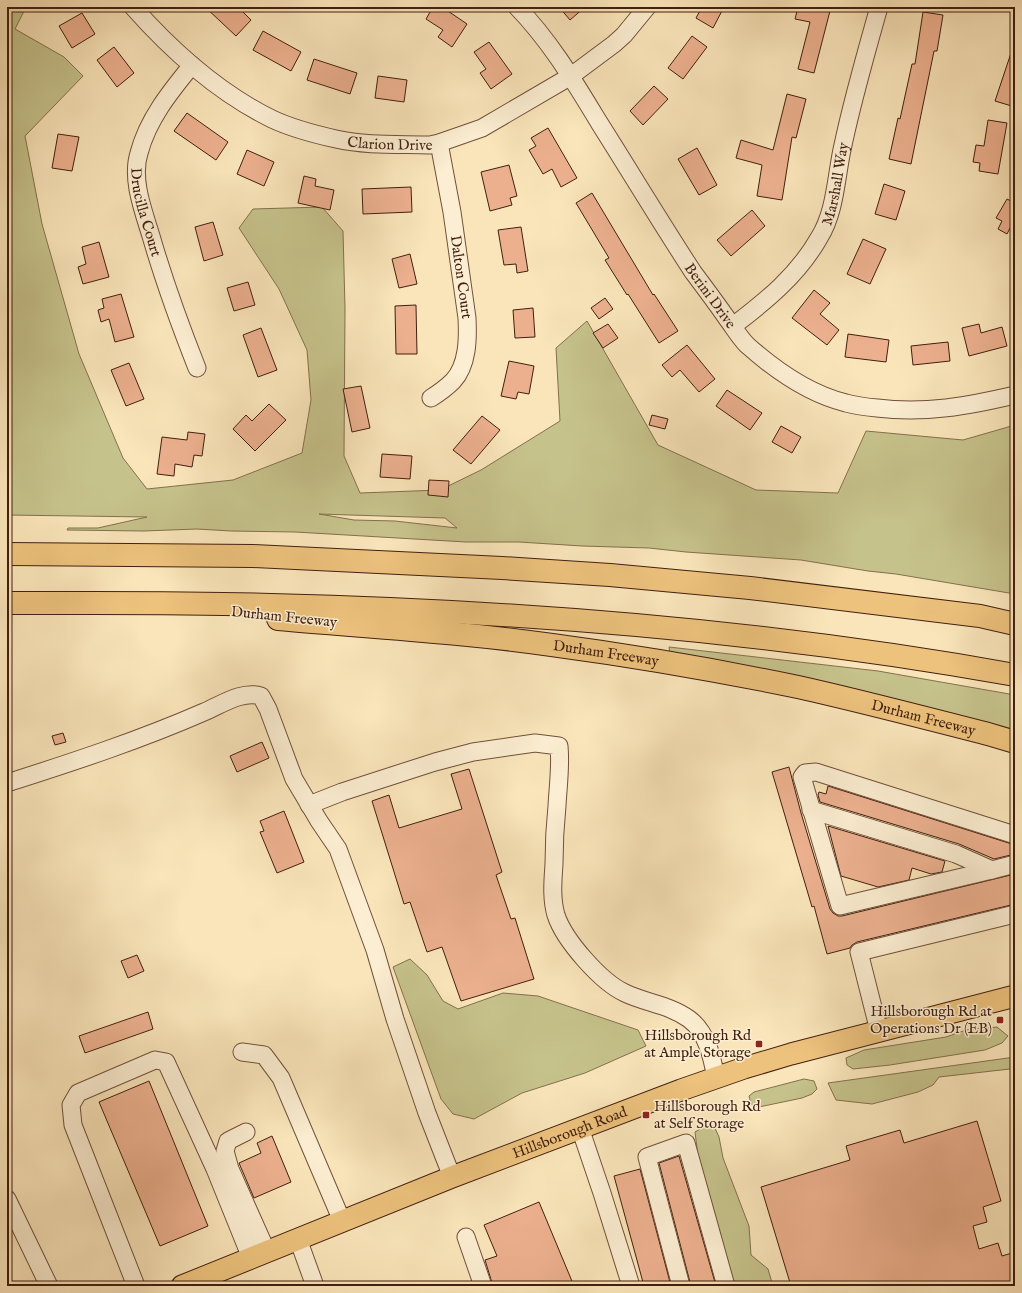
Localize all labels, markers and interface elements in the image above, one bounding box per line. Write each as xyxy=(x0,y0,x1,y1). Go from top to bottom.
street label: Clarion Drive xyxy=(346,132,433,155)
street label: Marshall Way xyxy=(817,140,853,228)
street label: Drucilla Court xyxy=(127,167,166,259)
street label: Dalton Court xyxy=(446,234,476,320)
street label: Berini Drive xyxy=(680,259,741,332)
street label: Durham Freeway xyxy=(230,602,339,632)
street label: Durham Freeway xyxy=(552,636,661,671)
street label: Durham Freeway xyxy=(869,695,978,740)
place label: Hillsborough Rd at Operations Dr (EB) xyxy=(870,1002,992,1038)
marker: Hillsborough Rd at Operations Dr (EB) xyxy=(995,1015,1005,1025)
place label: Hillsborough Rd at Ample Storage xyxy=(644,1026,752,1062)
marker: Hillsborough Rd at Ample Storage xyxy=(754,1039,764,1049)
place label: Hillsborough Rd at Self Storage xyxy=(654,1097,761,1133)
street label: Hillsborough Road xyxy=(510,1102,631,1163)
marker: Hillsborough Rd at Self Storage xyxy=(641,1110,651,1120)

